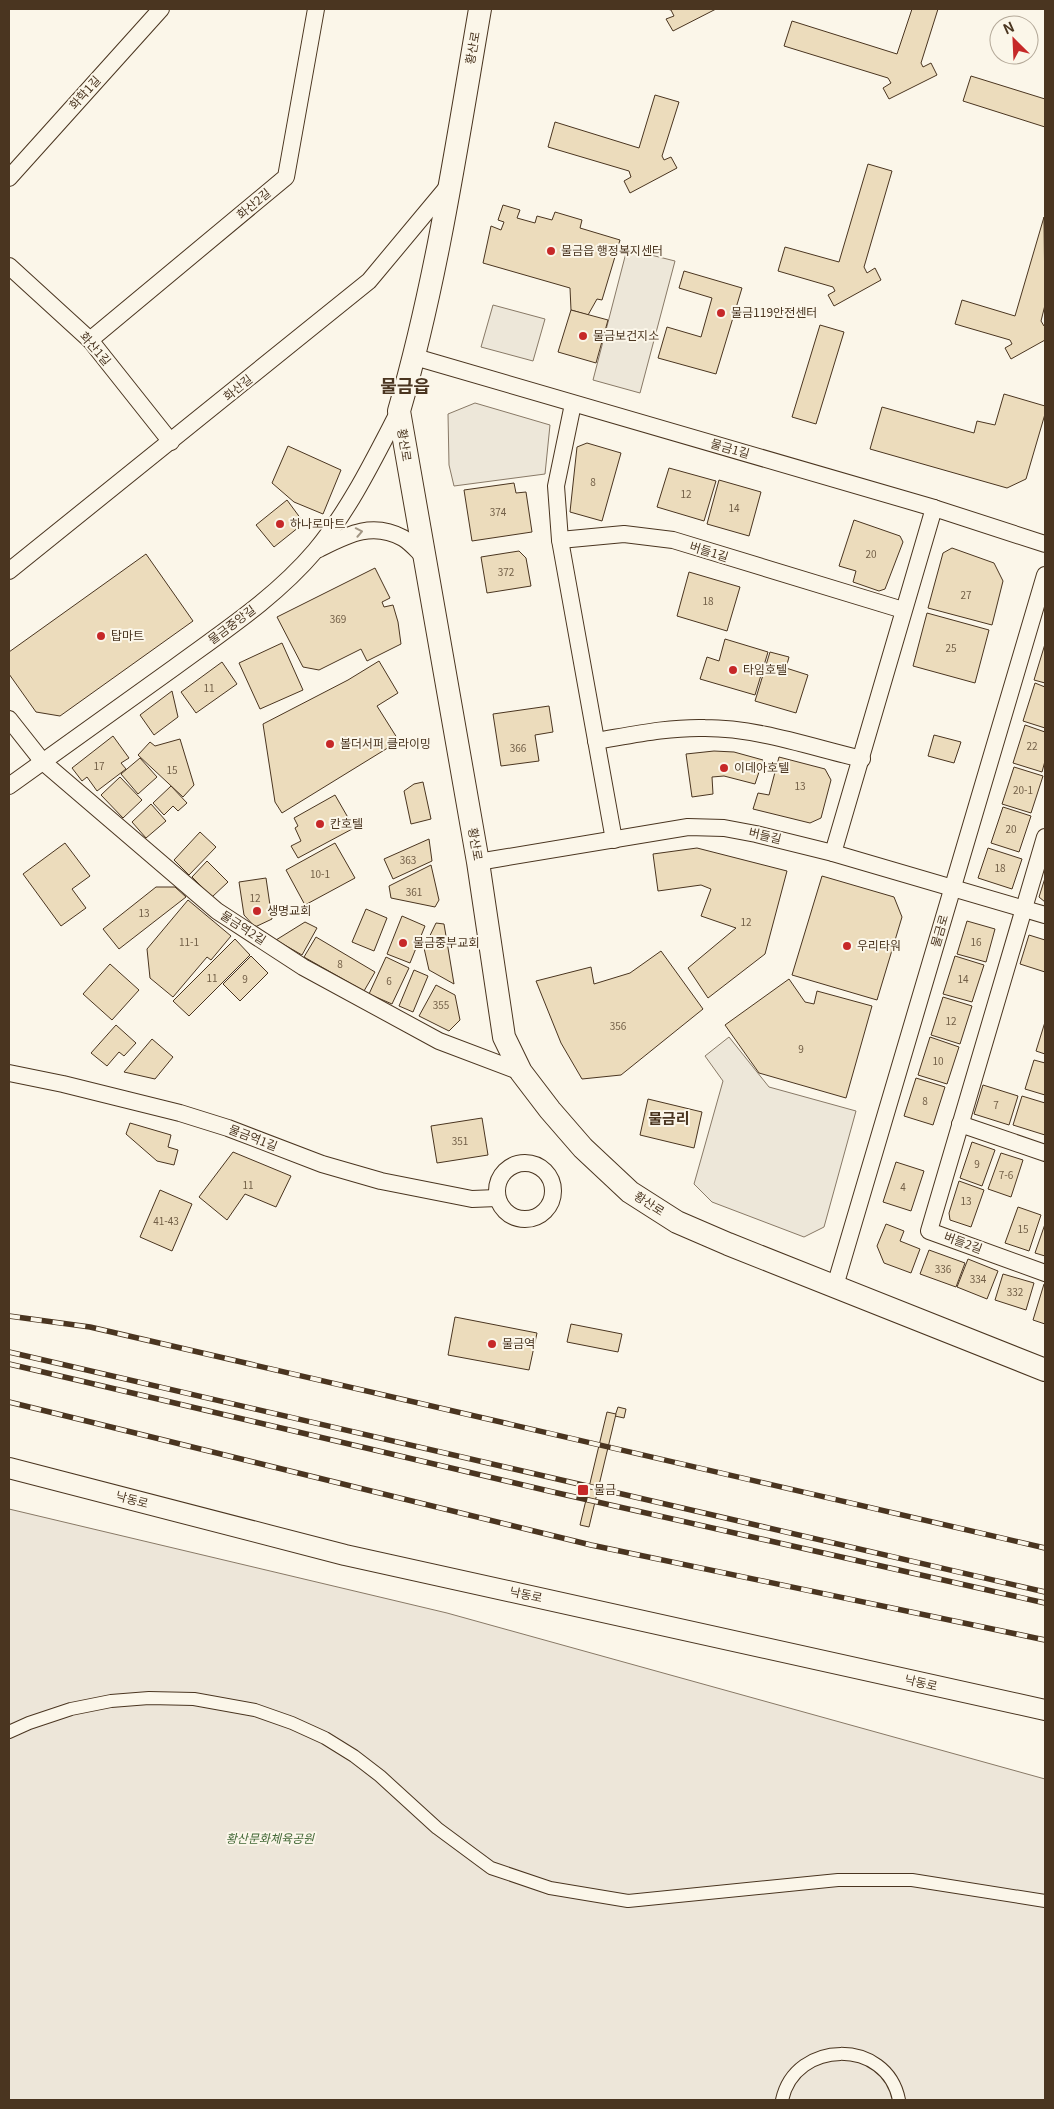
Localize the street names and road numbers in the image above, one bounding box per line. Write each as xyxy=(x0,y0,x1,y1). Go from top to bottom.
street label: 황산로 xyxy=(460,30,483,66)
street label: 화학1길 xyxy=(64,72,104,112)
street label: 화산2길 xyxy=(232,184,274,222)
street label: 화산1길 xyxy=(77,327,116,369)
street label: 화산길 xyxy=(219,370,255,404)
street label: 황산로 xyxy=(394,427,416,462)
street label: 물금1길 xyxy=(709,434,752,461)
street label: 버들1길 xyxy=(688,537,731,565)
street label: 물금중앙길 xyxy=(204,600,258,647)
street label: 버들길 xyxy=(747,823,783,847)
street label: 황산로 xyxy=(465,826,488,862)
street label: 물금역2길 xyxy=(218,906,270,948)
street label: 물금로 xyxy=(926,912,951,949)
street label: 물금역1길 xyxy=(227,1120,280,1154)
street label: 황산로 xyxy=(631,1187,668,1219)
street label: 버들2길 xyxy=(942,1227,985,1256)
street label: 낙동로 xyxy=(114,1486,151,1511)
street label: 낙동로 xyxy=(508,1582,544,1605)
street label: 낙동로 xyxy=(903,1670,939,1694)

